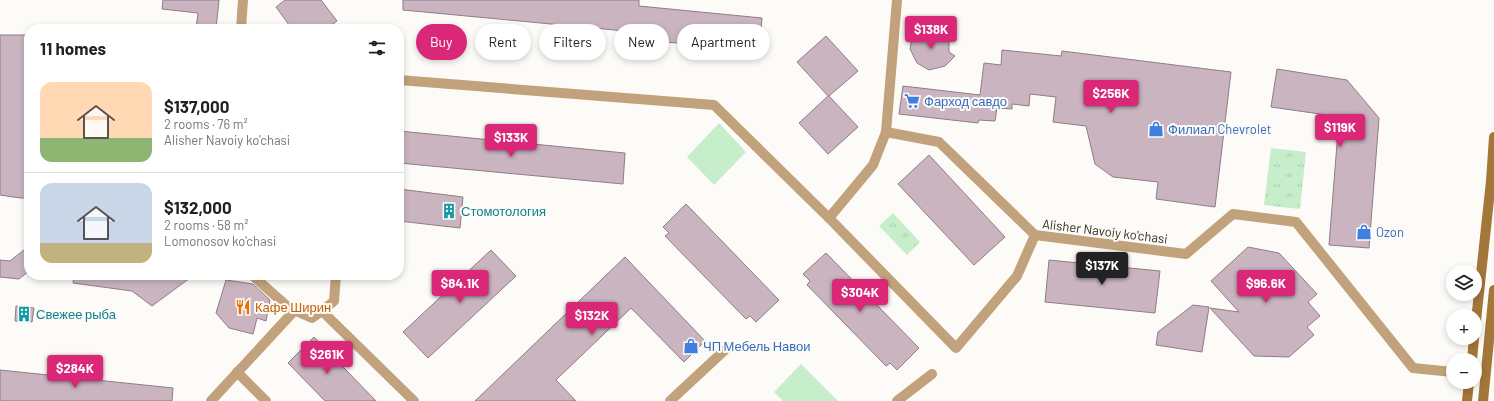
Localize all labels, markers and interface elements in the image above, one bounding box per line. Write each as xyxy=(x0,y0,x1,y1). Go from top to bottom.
pin: $138K xyxy=(903,16,959,50)
text: $138K xyxy=(914,21,948,37)
chip: Buy xyxy=(416,24,467,60)
chip: Rent xyxy=(475,24,531,60)
chip: Filters xyxy=(539,24,606,60)
chip: New xyxy=(614,24,669,60)
chip: Apartment xyxy=(677,24,770,60)
icon: filters xyxy=(366,37,388,59)
text: 11 homes xyxy=(40,38,106,58)
pin: $256K xyxy=(1083,80,1139,114)
text: $256K xyxy=(1093,85,1129,101)
supermarket icon: Фарход савдо xyxy=(903,92,921,110)
place label: Фарход савдо xyxy=(924,93,1007,109)
text: $137,000 xyxy=(164,96,229,116)
icon: home xyxy=(72,98,120,146)
pin: $119K xyxy=(1312,114,1368,148)
text: 2 rooms · 76 m² xyxy=(164,116,248,132)
text: $119K xyxy=(1324,119,1356,135)
shop icon: Филиал Chevrolet xyxy=(1147,120,1165,138)
place label: Филиал Chevrolet xyxy=(1168,121,1271,137)
pin: $133K xyxy=(483,124,539,158)
text: $133K xyxy=(494,129,528,145)
text: Alisher Navoiy ko'chasi xyxy=(164,132,290,148)
text: $132,000 xyxy=(164,197,232,217)
icon: home xyxy=(72,199,120,247)
building icon: Стомотология xyxy=(440,202,458,220)
place label: Стомотология xyxy=(461,203,546,219)
street label: Alisher Navoiy ko'chasi xyxy=(1041,215,1169,247)
text: 2 rooms · 58 m² xyxy=(164,217,248,233)
shop icon: Ozon xyxy=(1355,223,1373,241)
place label: Ozon xyxy=(1376,224,1404,240)
text: Lomonosov ko'chasi xyxy=(164,233,276,249)
pin: $137K xyxy=(1074,252,1130,286)
text: $137K xyxy=(1085,257,1119,273)
map controls xyxy=(1446,265,1482,389)
button: layers xyxy=(1446,265,1482,301)
pin: $84.1K xyxy=(427,270,493,304)
pin: $96.6K xyxy=(1233,270,1299,304)
text: $84.1K xyxy=(441,275,479,291)
text: $96.6K xyxy=(1246,275,1286,291)
pin: $304K xyxy=(832,279,888,313)
text: $304K xyxy=(841,284,879,300)
restaurant icon: Кафе Ширин xyxy=(234,298,252,316)
place label: Кафе Ширин xyxy=(255,299,331,315)
pin: $132K xyxy=(564,302,620,336)
building icon: Свежее рыба xyxy=(15,305,33,323)
place label: Свежее рыба xyxy=(36,306,117,322)
text: $132K xyxy=(575,307,609,323)
button: + xyxy=(1446,309,1482,345)
shop icon: ЧП Мебель Навои xyxy=(682,337,700,355)
place label: ЧП Мебель Навои xyxy=(703,338,811,354)
pin: $261K xyxy=(299,341,355,375)
text: $261K xyxy=(310,346,344,362)
button: − xyxy=(1446,353,1482,389)
pin: $284K xyxy=(47,355,103,389)
text: $284K xyxy=(56,360,94,376)

